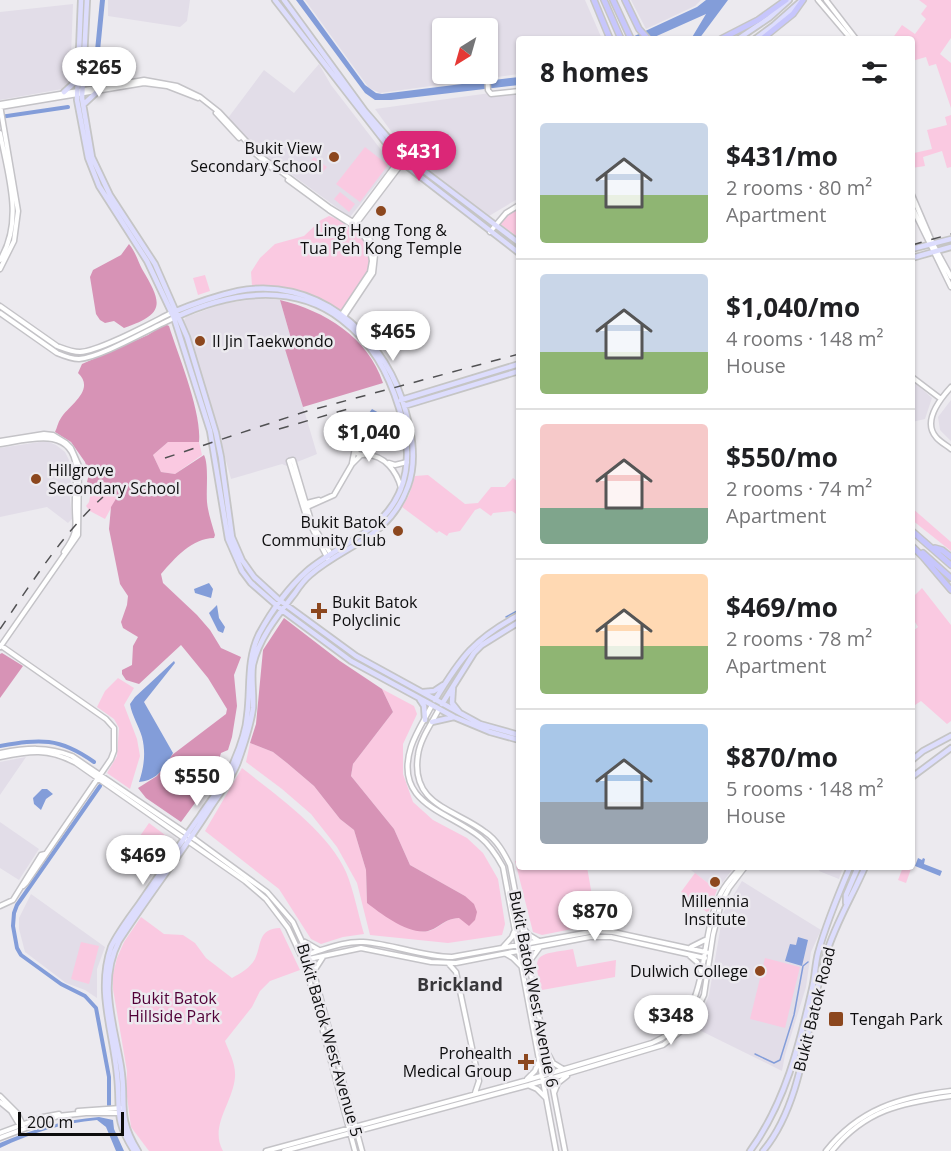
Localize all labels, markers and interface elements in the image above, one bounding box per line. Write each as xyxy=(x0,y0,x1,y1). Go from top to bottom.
north arrow xyxy=(432,18,498,84)
map controls xyxy=(432,18,498,84)
pin: $265 xyxy=(63,47,135,98)
text: $265 xyxy=(76,53,122,80)
text: 8 homes xyxy=(540,54,649,90)
icon: filters xyxy=(858,56,891,89)
pin: $431 xyxy=(383,131,455,182)
place label: Bukit View Secondary School xyxy=(190,137,323,177)
text: $431 xyxy=(396,137,442,164)
text: $431/mo xyxy=(726,138,838,174)
icon: home xyxy=(588,147,660,219)
marker: Bukit View Secondary School xyxy=(327,150,341,164)
text: 2 rooms · 80 m² xyxy=(726,174,872,201)
text: Apartment xyxy=(726,201,826,228)
marker: Ling Hong Tong & Tua Peh Kong Temple xyxy=(374,204,388,218)
place label: Ling Hong Tong & Tua Peh Kong Temple xyxy=(300,219,462,259)
text: $1,040/mo xyxy=(726,289,860,325)
icon: home xyxy=(588,298,660,370)
pin: $465 xyxy=(357,311,429,362)
text: $465 xyxy=(370,317,416,344)
text: 4 rooms · 148 m² xyxy=(726,325,884,352)
place label: Il Jin Taekwondo xyxy=(212,330,333,352)
marker: Il Jin Taekwondo xyxy=(193,334,207,348)
text: House xyxy=(726,352,786,379)
pin: $1,040 xyxy=(320,412,418,463)
text: $1,040 xyxy=(338,418,400,445)
text: $550/mo xyxy=(726,439,838,475)
icon: home xyxy=(588,448,660,520)
place label: Hillgrove Secondary School xyxy=(48,459,180,499)
marker: Hillgrove Secondary School xyxy=(29,472,43,486)
text: 2 rooms · 74 m² xyxy=(726,475,872,502)
text: Apartment xyxy=(726,502,826,529)
place label: Bukit Batok Community Club xyxy=(261,511,387,551)
marker: Bukit Batok Community Club xyxy=(391,524,405,538)
text: $469/mo xyxy=(726,589,838,625)
place label: Bukit Batok Polyclinic xyxy=(332,591,418,631)
icon: home xyxy=(588,598,660,670)
marker: Bukit Batok Polyclinic xyxy=(310,602,328,620)
text: 2 rooms · 78 m² xyxy=(726,625,872,652)
text: Apartment xyxy=(726,652,826,679)
text: $870/mo xyxy=(726,739,838,775)
icon: home xyxy=(588,748,660,820)
pin: $550 xyxy=(161,756,233,807)
text: $550 xyxy=(174,762,220,789)
text: 5 rooms · 148 m² xyxy=(726,775,884,802)
text: House xyxy=(726,802,786,829)
pin: $469 xyxy=(107,835,179,886)
text: $469 xyxy=(120,841,166,868)
marker: Millennia Institute xyxy=(708,875,722,889)
street label: Bukit Batok West Avenue 6 xyxy=(504,889,564,1089)
place label: Millennia Institute xyxy=(681,890,749,930)
pin: $870 xyxy=(559,891,631,942)
text: $870 xyxy=(572,897,618,924)
street label: Bukit Batok West Avenue 5 xyxy=(292,941,368,1139)
street label: Bukit Batok Road xyxy=(788,944,840,1074)
place label: Dulwich College xyxy=(630,960,748,982)
marker: Dulwich College xyxy=(753,964,767,978)
district label: Brickland xyxy=(417,972,503,996)
park label: Bukit Batok Hillside Park xyxy=(128,987,221,1027)
pin: $348 xyxy=(635,995,707,1046)
text: $348 xyxy=(648,1001,694,1028)
place label: Tengah Park xyxy=(850,1008,943,1030)
marker: Tengah Park xyxy=(827,1010,845,1028)
place label: Prohealth Medical Group xyxy=(403,1042,512,1082)
marker: Prohealth Medical Group xyxy=(517,1053,535,1071)
scale bar xyxy=(18,1109,124,1136)
text: 200 m xyxy=(27,1111,73,1133)

